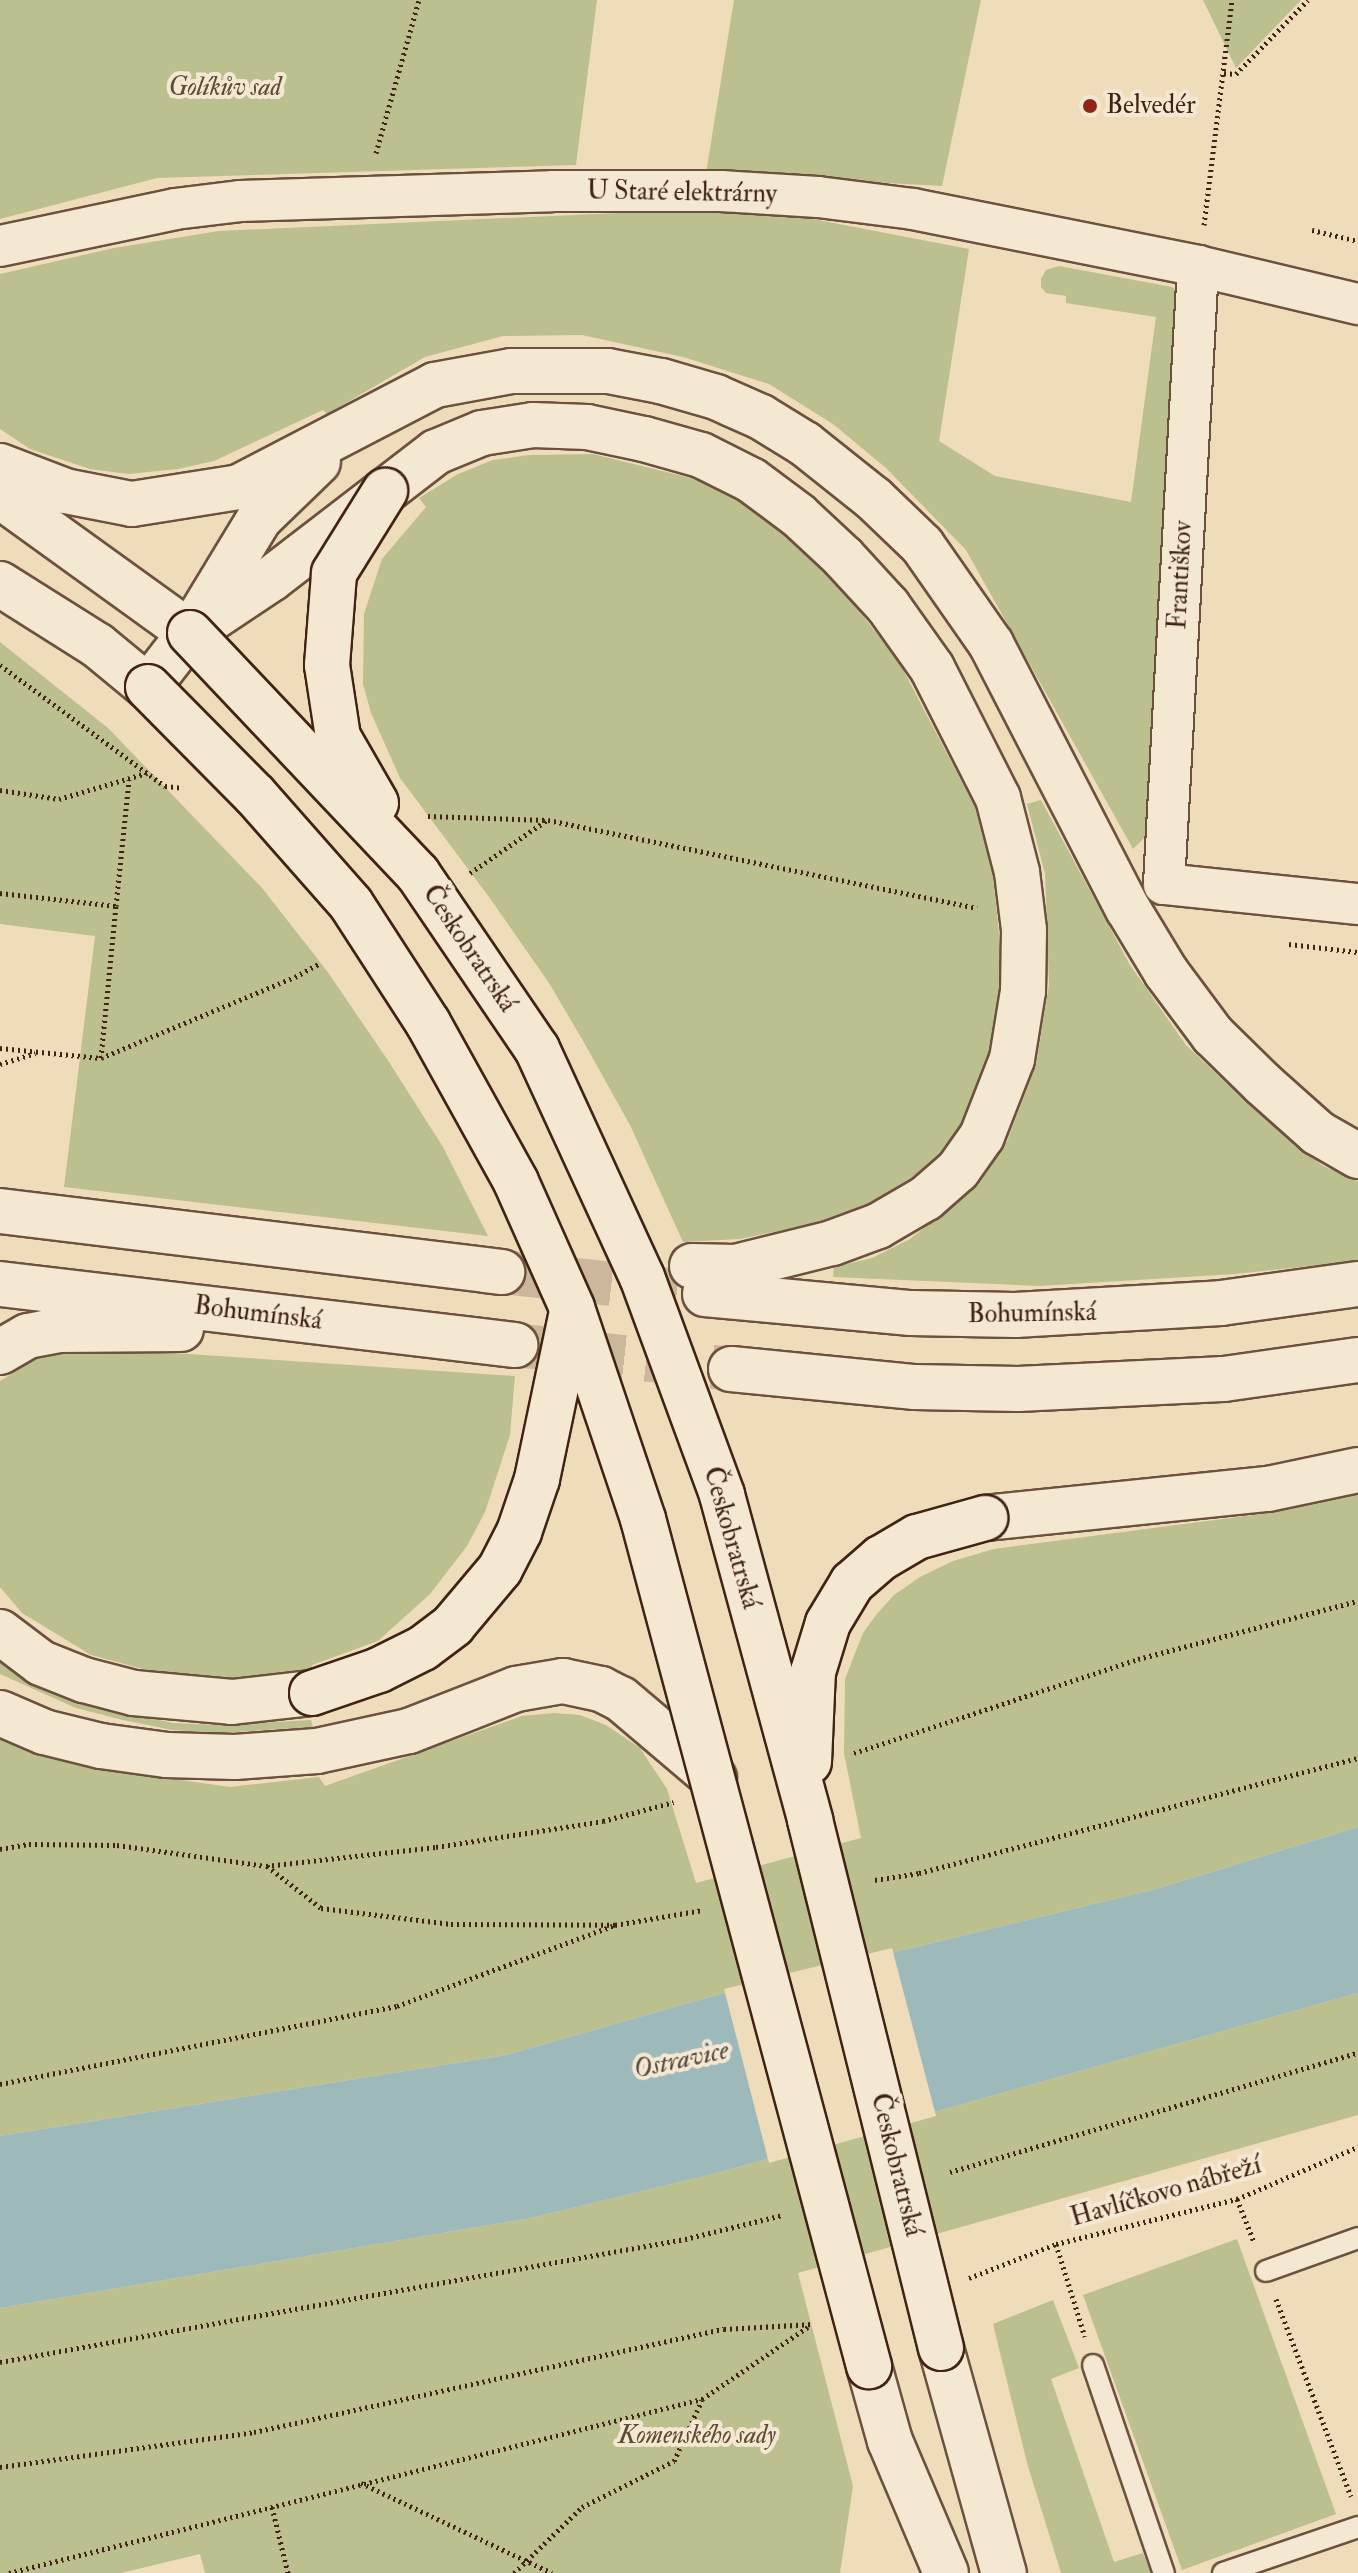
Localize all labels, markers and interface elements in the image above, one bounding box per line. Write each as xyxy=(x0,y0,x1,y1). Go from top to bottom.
park label: Golíkův sad xyxy=(169,72,281,104)
place label: Belvedér xyxy=(1106,90,1196,122)
marker: Belvedér xyxy=(1081,97,1099,115)
street label: U Staré elektrárny xyxy=(587,176,777,210)
street label: Františkov xyxy=(1163,520,1199,630)
street label: Českobratrská xyxy=(415,880,523,1018)
street label: Bohumínská xyxy=(192,1291,324,1337)
street label: Bohumínská xyxy=(967,1297,1097,1331)
street label: Českobratrská xyxy=(696,1463,766,1613)
water label: Ostravice xyxy=(630,2034,732,2086)
street label: Českobratrská xyxy=(863,2090,929,2240)
street label: Havlíčkovo nábřeží xyxy=(1067,2150,1265,2234)
park label: Komenského sady xyxy=(618,2420,776,2452)

